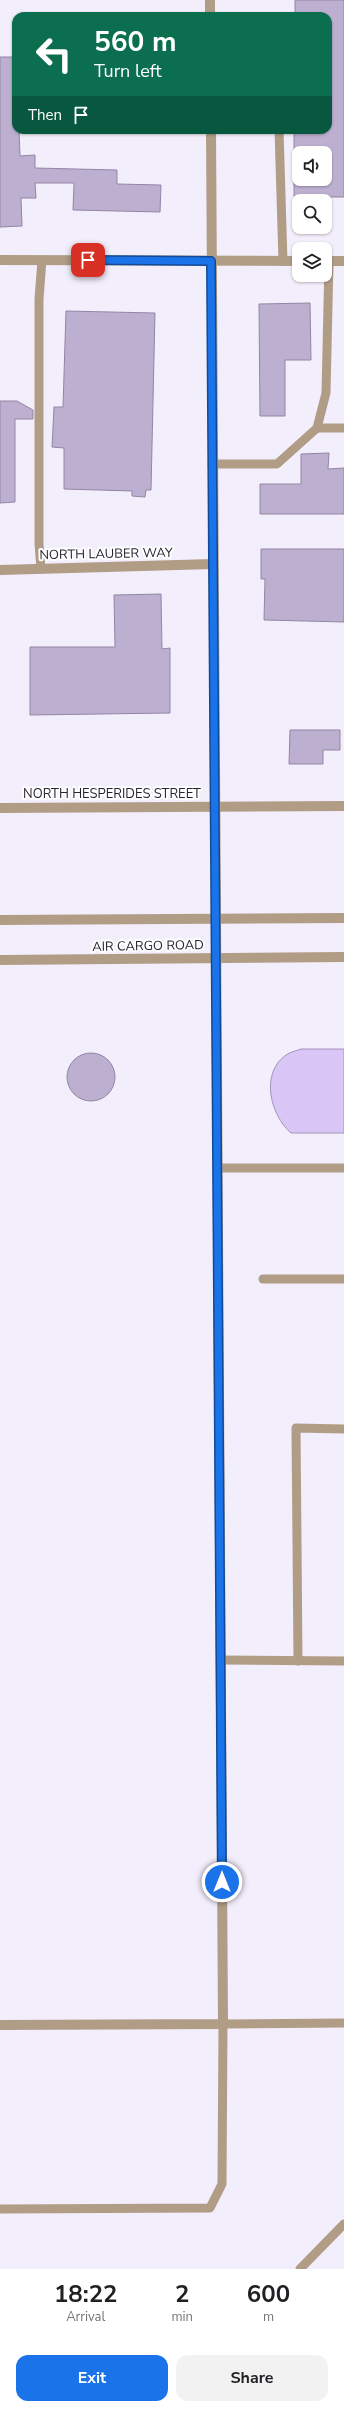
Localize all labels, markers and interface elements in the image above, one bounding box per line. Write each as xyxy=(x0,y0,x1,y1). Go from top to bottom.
text: 560 m xyxy=(94,23,177,61)
icon: left xyxy=(28,28,80,80)
text: Turn left xyxy=(94,59,162,83)
icon: arrive xyxy=(70,104,92,126)
text: Then xyxy=(28,105,62,125)
map controls xyxy=(292,146,332,282)
button: sound xyxy=(292,146,332,186)
button: search xyxy=(292,194,332,234)
button: layers xyxy=(292,242,332,282)
pin xyxy=(71,243,105,277)
icon: arrive xyxy=(77,249,99,271)
street label: NORTH LAUBER WAY xyxy=(39,544,173,564)
street label: NORTH HESPERIDES STREET xyxy=(23,785,201,803)
street label: AIR CARGO ROAD xyxy=(92,936,204,956)
position arrow xyxy=(201,1861,243,1903)
text: 18:22 xyxy=(54,2278,117,2310)
text: 2 xyxy=(175,2278,189,2310)
text: 600 xyxy=(247,2278,290,2310)
text: Arrival xyxy=(66,2308,105,2326)
text: min xyxy=(171,2308,193,2326)
text: m xyxy=(263,2308,274,2326)
button: Exit xyxy=(16,2355,168,2401)
button: Share xyxy=(176,2355,328,2401)

